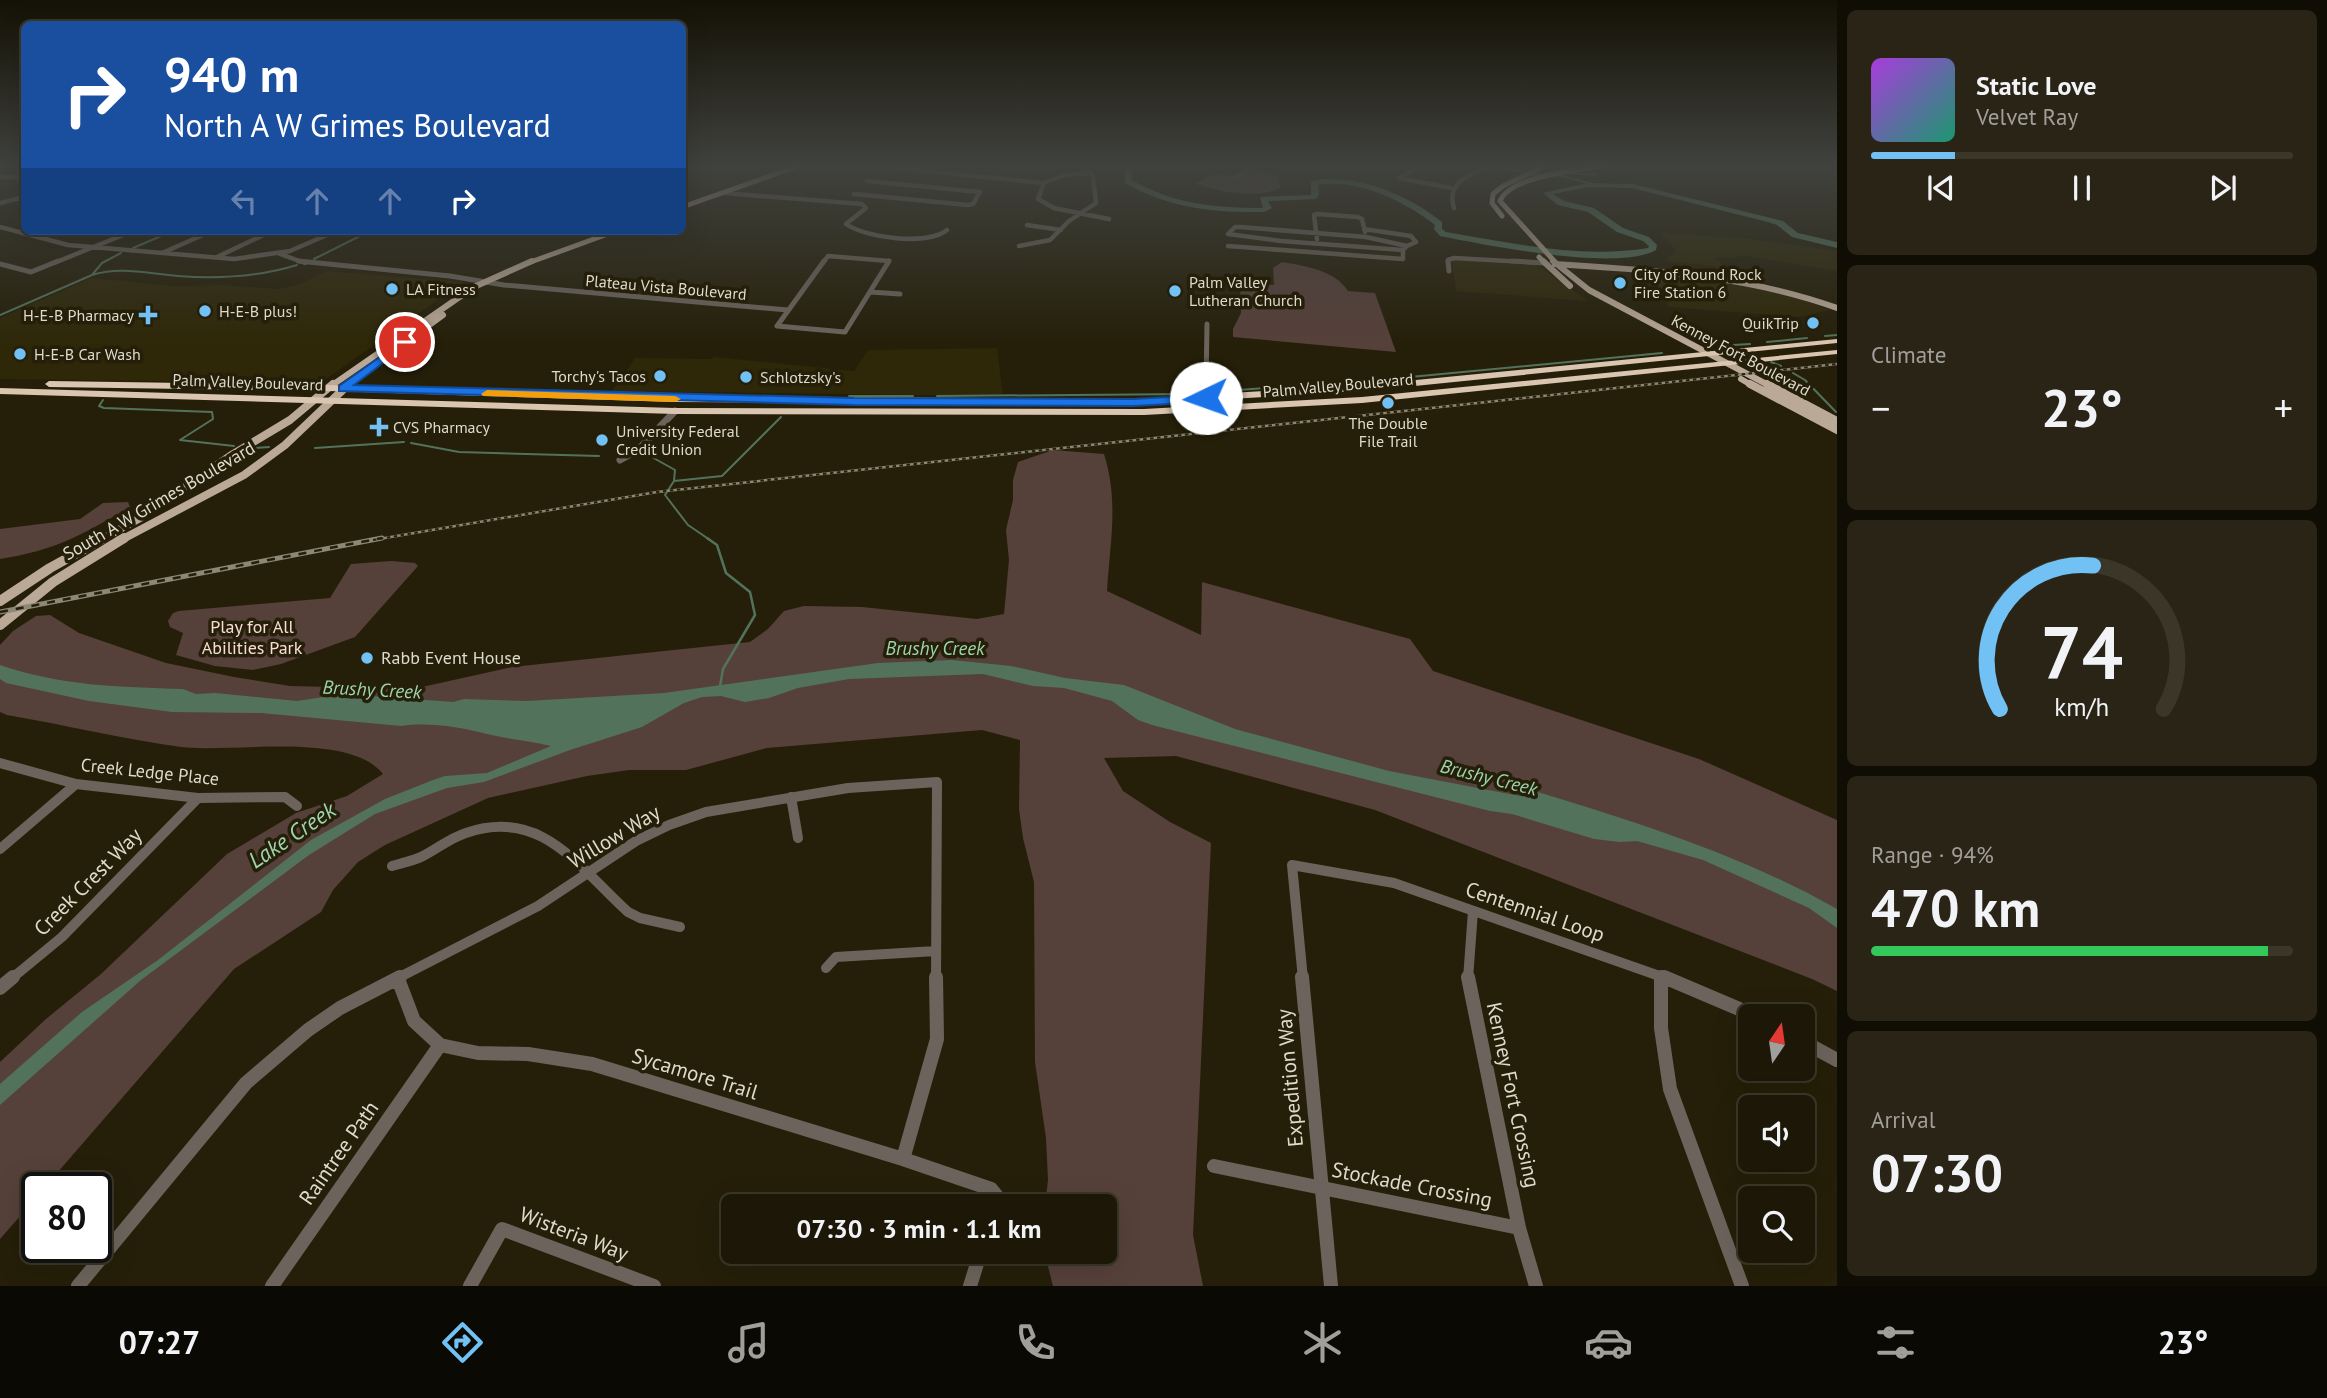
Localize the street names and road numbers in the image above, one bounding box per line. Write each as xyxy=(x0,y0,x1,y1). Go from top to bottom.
street label: Plateau Vista Boulevard xyxy=(585,270,747,304)
street label: Kenney Fort Boulevard xyxy=(1668,310,1814,400)
street label: Palm Valley Boulevard xyxy=(1262,368,1414,402)
street label: Palm Valley Boulevard xyxy=(172,369,324,395)
street label: South A W Grimes Boulevard xyxy=(59,436,259,565)
street label: Creek Ledge Place xyxy=(80,753,220,790)
street label: Willow Way xyxy=(563,798,665,875)
street label: Creek Crest Way xyxy=(28,822,148,941)
street label: Centennial Loop xyxy=(1462,875,1608,948)
street label: Kenney Fort Crossing xyxy=(1481,1000,1546,1190)
street label: Expedition Way xyxy=(1270,1008,1309,1148)
street label: Sycamore Trail xyxy=(629,1042,761,1106)
street label: Raintree Path xyxy=(293,1095,384,1210)
street label: Stockade Crossing xyxy=(1330,1156,1495,1213)
street label: Wisteria Way xyxy=(516,1200,633,1267)

